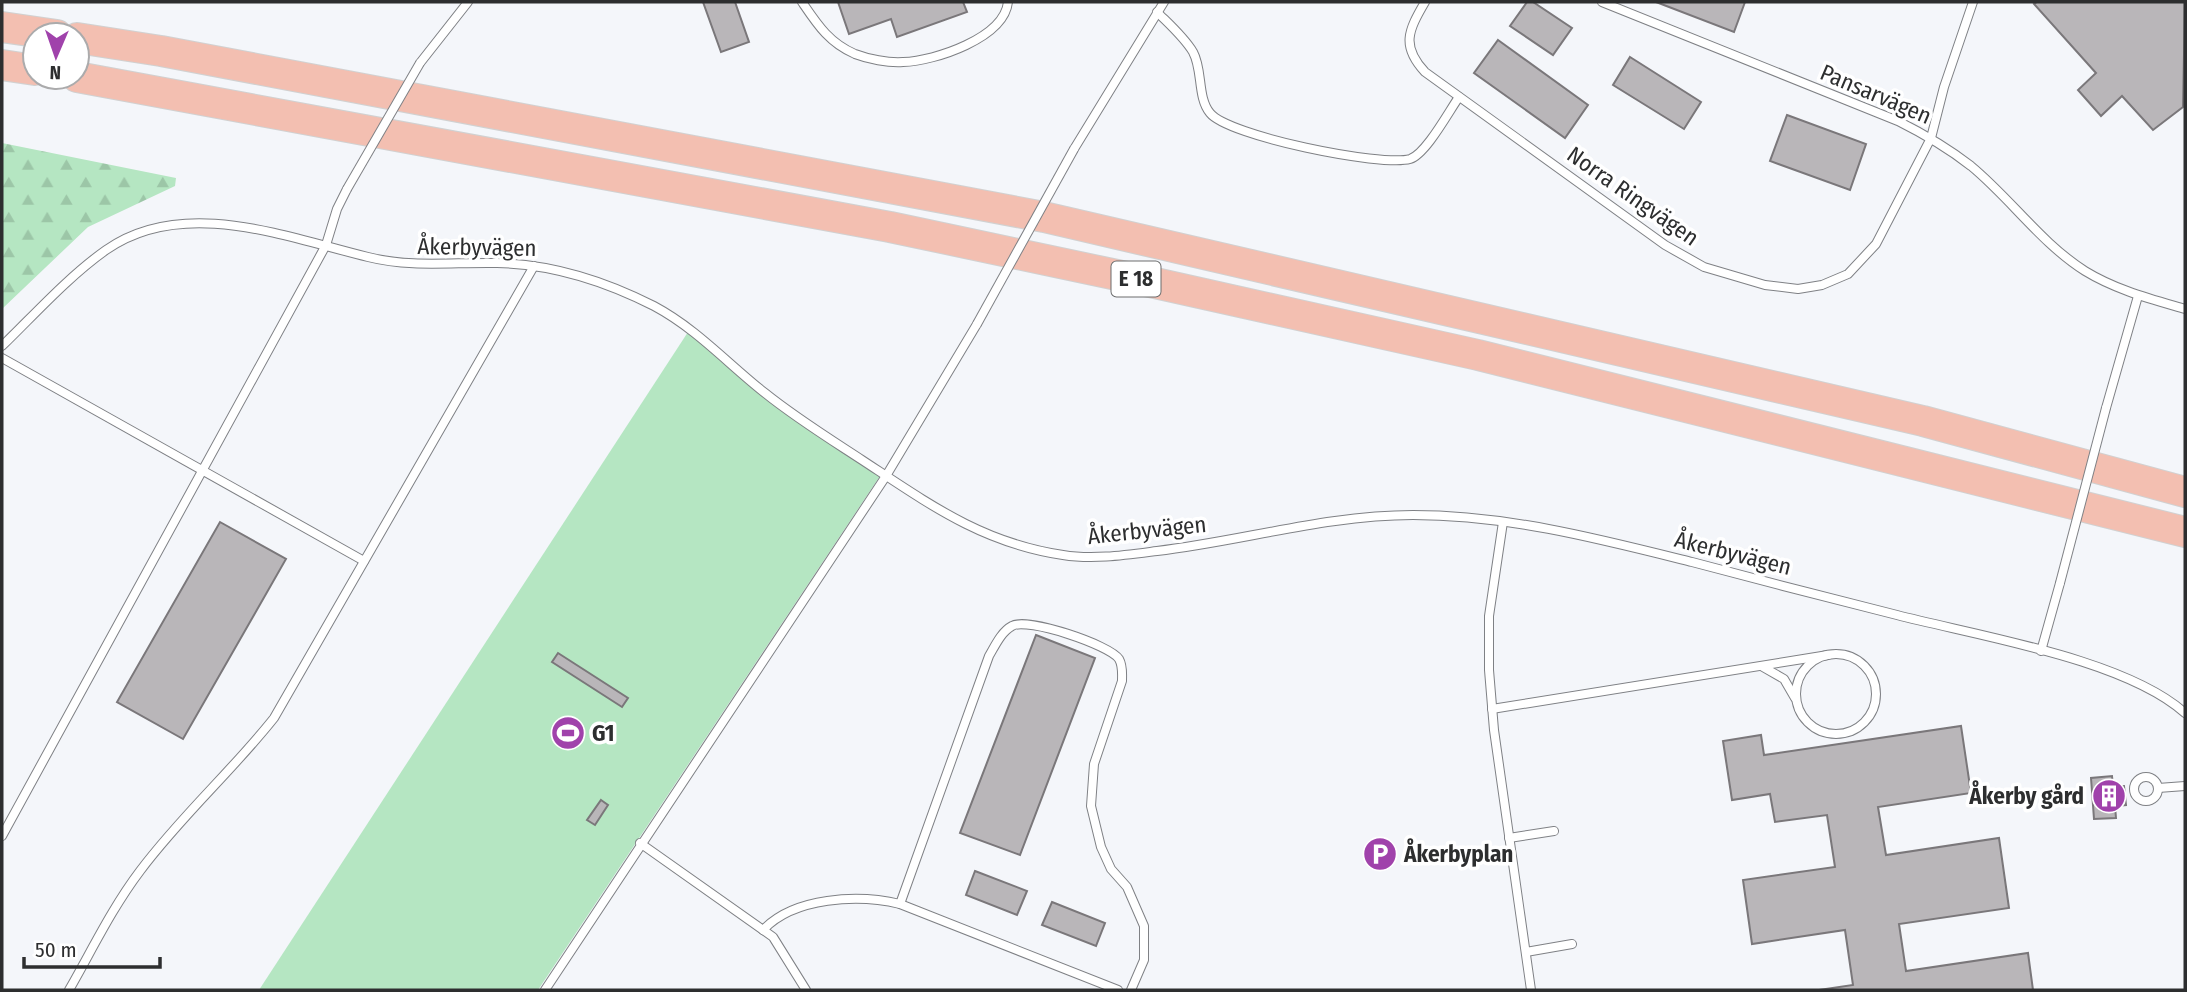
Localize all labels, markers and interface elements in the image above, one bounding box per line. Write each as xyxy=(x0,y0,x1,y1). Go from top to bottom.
north arrow xyxy=(21,21,91,91)
street label: Pansarvägen xyxy=(1816,58,1936,130)
text: N xyxy=(49,61,62,84)
street label: Norra Ringvägen xyxy=(1562,140,1704,252)
street label: Åkerbyvägen xyxy=(417,231,537,262)
road number: E 18 xyxy=(1112,262,1160,296)
street label: Åkerbyvägen xyxy=(1086,509,1208,550)
street label: Åkerbyvägen xyxy=(1672,524,1794,581)
sports icon: G1 xyxy=(549,714,587,752)
place label: G1 xyxy=(592,719,614,747)
building icon: Åkerby gård xyxy=(2090,777,2128,815)
place label: Åkerby gård xyxy=(1968,780,2084,810)
parking icon: Åkerbyplan xyxy=(1361,835,1399,873)
place label: Åkerbyplan xyxy=(1403,838,1513,868)
scale bar xyxy=(24,926,161,970)
text: 50 m xyxy=(35,937,77,963)

